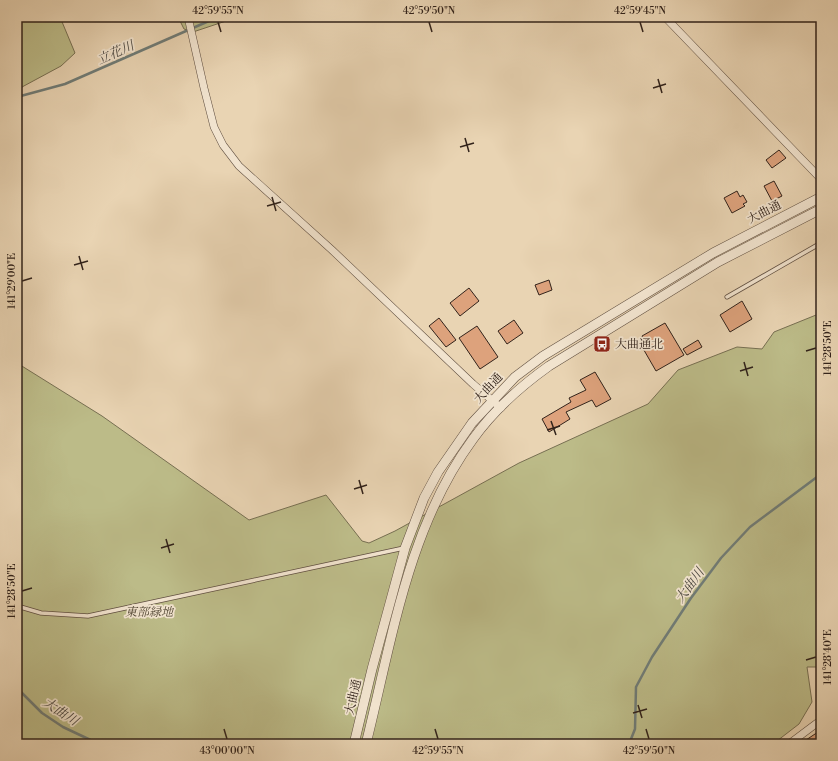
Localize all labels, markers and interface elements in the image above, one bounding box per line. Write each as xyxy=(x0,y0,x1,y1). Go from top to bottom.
text: 42°59'55"N xyxy=(192,5,244,17)
text: 42°59'50"N xyxy=(403,5,456,17)
text: 42°59'45"N xyxy=(614,5,667,17)
water label: 立花川 xyxy=(94,37,138,68)
street label: 大曲通 xyxy=(745,198,784,227)
text: 141°29'00"E xyxy=(6,253,18,309)
text: 141°28'50"E xyxy=(822,320,834,375)
bus stop icon: 大曲通北 xyxy=(592,334,612,354)
place label: 大曲通北 xyxy=(615,337,663,352)
street label: 大曲通 xyxy=(471,370,506,407)
text: 141°28'50"E xyxy=(6,563,18,618)
water label: 大曲川 xyxy=(672,563,709,606)
park label: 東部緑地 xyxy=(125,605,175,620)
text: 141°28'40"E xyxy=(822,629,834,685)
street label: 大曲通 xyxy=(342,678,365,716)
water label: 大曲川 xyxy=(40,695,83,730)
text: 43°00'00"N xyxy=(199,745,255,757)
text: 42°59'55"N xyxy=(412,745,464,757)
text: 42°59'50"N xyxy=(623,745,676,757)

